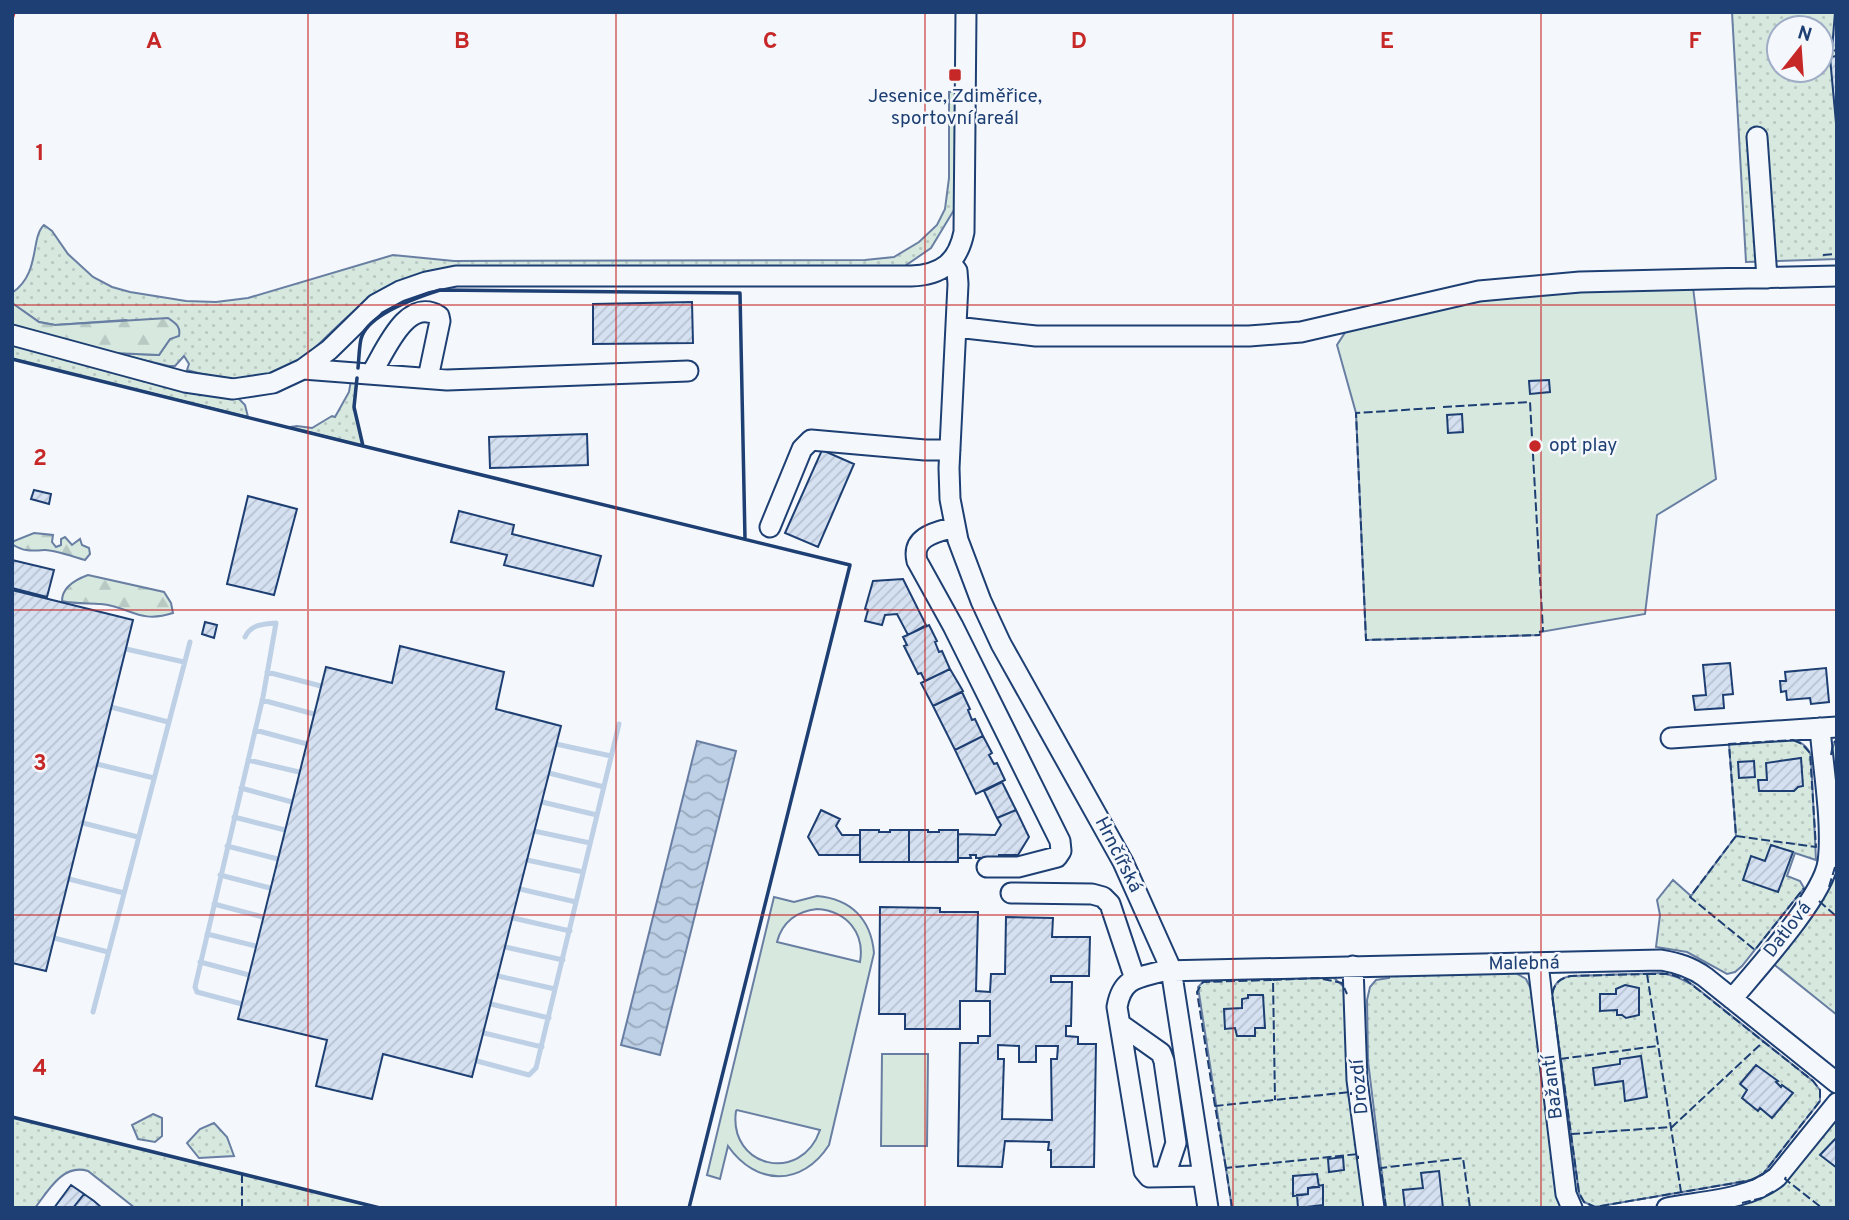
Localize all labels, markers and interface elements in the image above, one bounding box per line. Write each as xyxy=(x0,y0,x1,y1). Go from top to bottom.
north arrow xyxy=(1765,14,1835,84)
text: N xyxy=(1794,21,1814,48)
text: A xyxy=(146,28,162,57)
text: B xyxy=(454,28,470,57)
text: C xyxy=(763,28,777,57)
text: D xyxy=(1071,28,1087,57)
text: E xyxy=(1380,28,1394,57)
text: F xyxy=(1688,28,1702,57)
marker: Jesenice, Zdiměřice, sportovní areál xyxy=(947,67,963,83)
place label: Jesenice, Zdiměřice, sportovní areál xyxy=(868,85,1042,131)
text: 1 xyxy=(35,140,45,169)
place label: opt play xyxy=(1549,434,1617,458)
marker: opt play xyxy=(1527,438,1543,454)
text: 2 xyxy=(33,445,47,474)
text: 3 xyxy=(33,750,47,779)
street label: Hrnčířská xyxy=(1089,813,1147,897)
street label: Datlová xyxy=(1759,897,1817,963)
street label: Malebná xyxy=(1488,951,1560,977)
street label: Bažantí xyxy=(1537,1051,1569,1121)
text: 4 xyxy=(33,1055,47,1084)
street label: Drozdí xyxy=(1345,1056,1374,1116)

